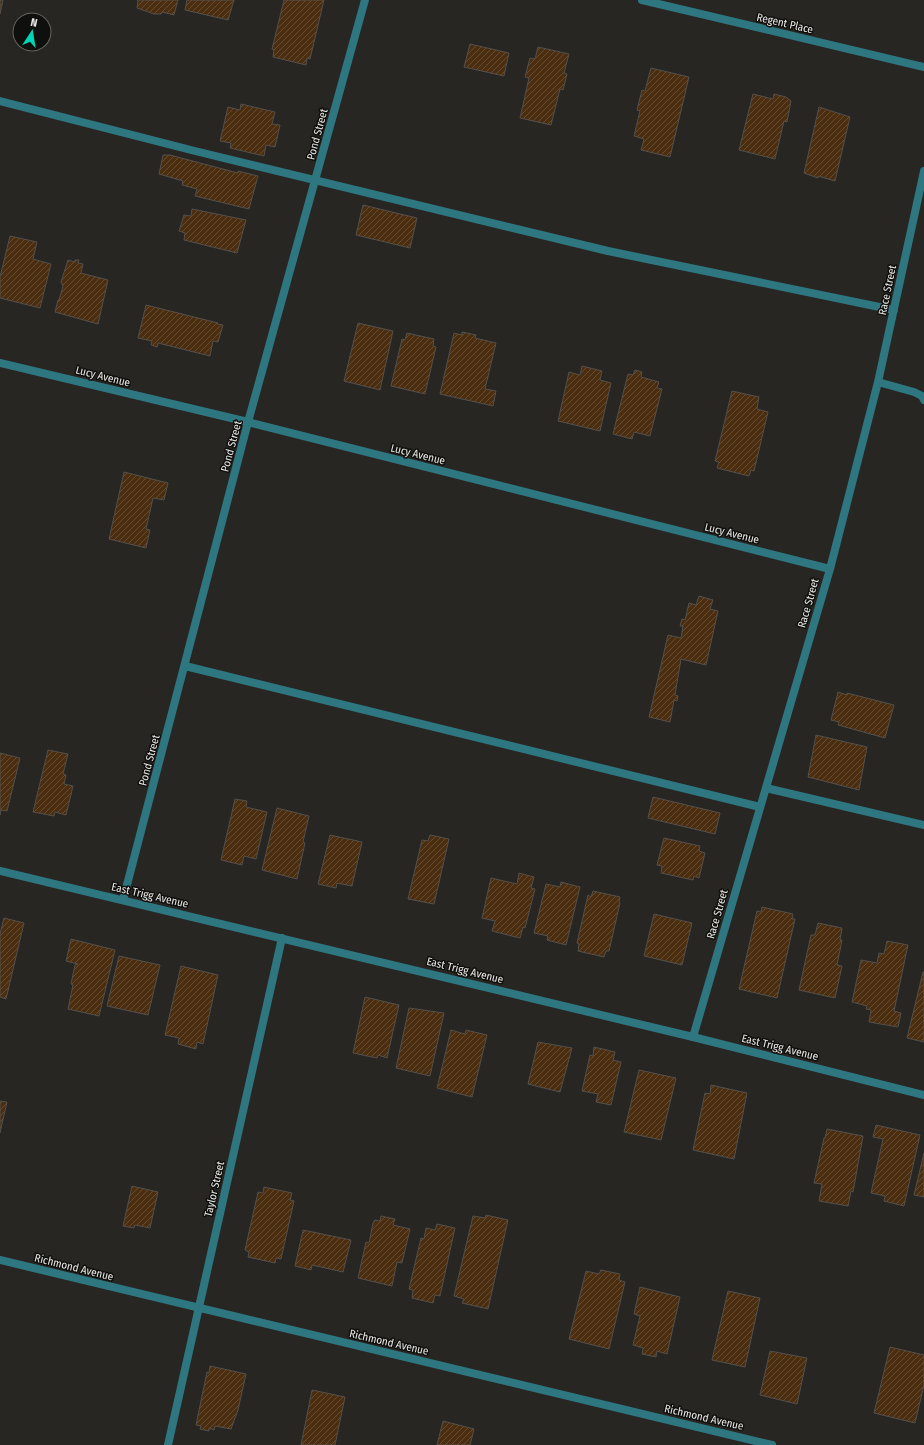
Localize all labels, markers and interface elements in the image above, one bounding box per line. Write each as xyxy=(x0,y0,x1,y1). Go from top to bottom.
street label: Regent Place xyxy=(755,11,814,36)
north arrow xyxy=(12,12,52,52)
text: N xyxy=(29,16,39,30)
street label: Pond Street xyxy=(304,107,331,161)
street label: Race Street xyxy=(876,263,899,316)
street label: Lucy Avenue xyxy=(74,363,131,390)
street label: Pond Street xyxy=(218,419,245,473)
street label: Lucy Avenue xyxy=(389,441,446,468)
street label: Lucy Avenue xyxy=(703,520,760,547)
street label: Race Street xyxy=(795,577,822,629)
street label: Pond Street xyxy=(136,733,163,787)
street label: East Trigg Avenue xyxy=(110,880,190,911)
street label: Race Street xyxy=(704,888,731,940)
street label: East Trigg Avenue xyxy=(425,955,505,986)
street label: East Trigg Avenue xyxy=(740,1032,820,1063)
street label: Taylor Street xyxy=(202,1160,227,1218)
street label: Richmond Avenue xyxy=(33,1251,115,1284)
street label: Richmond Avenue xyxy=(348,1327,430,1358)
street label: Richmond Avenue xyxy=(663,1402,745,1433)

